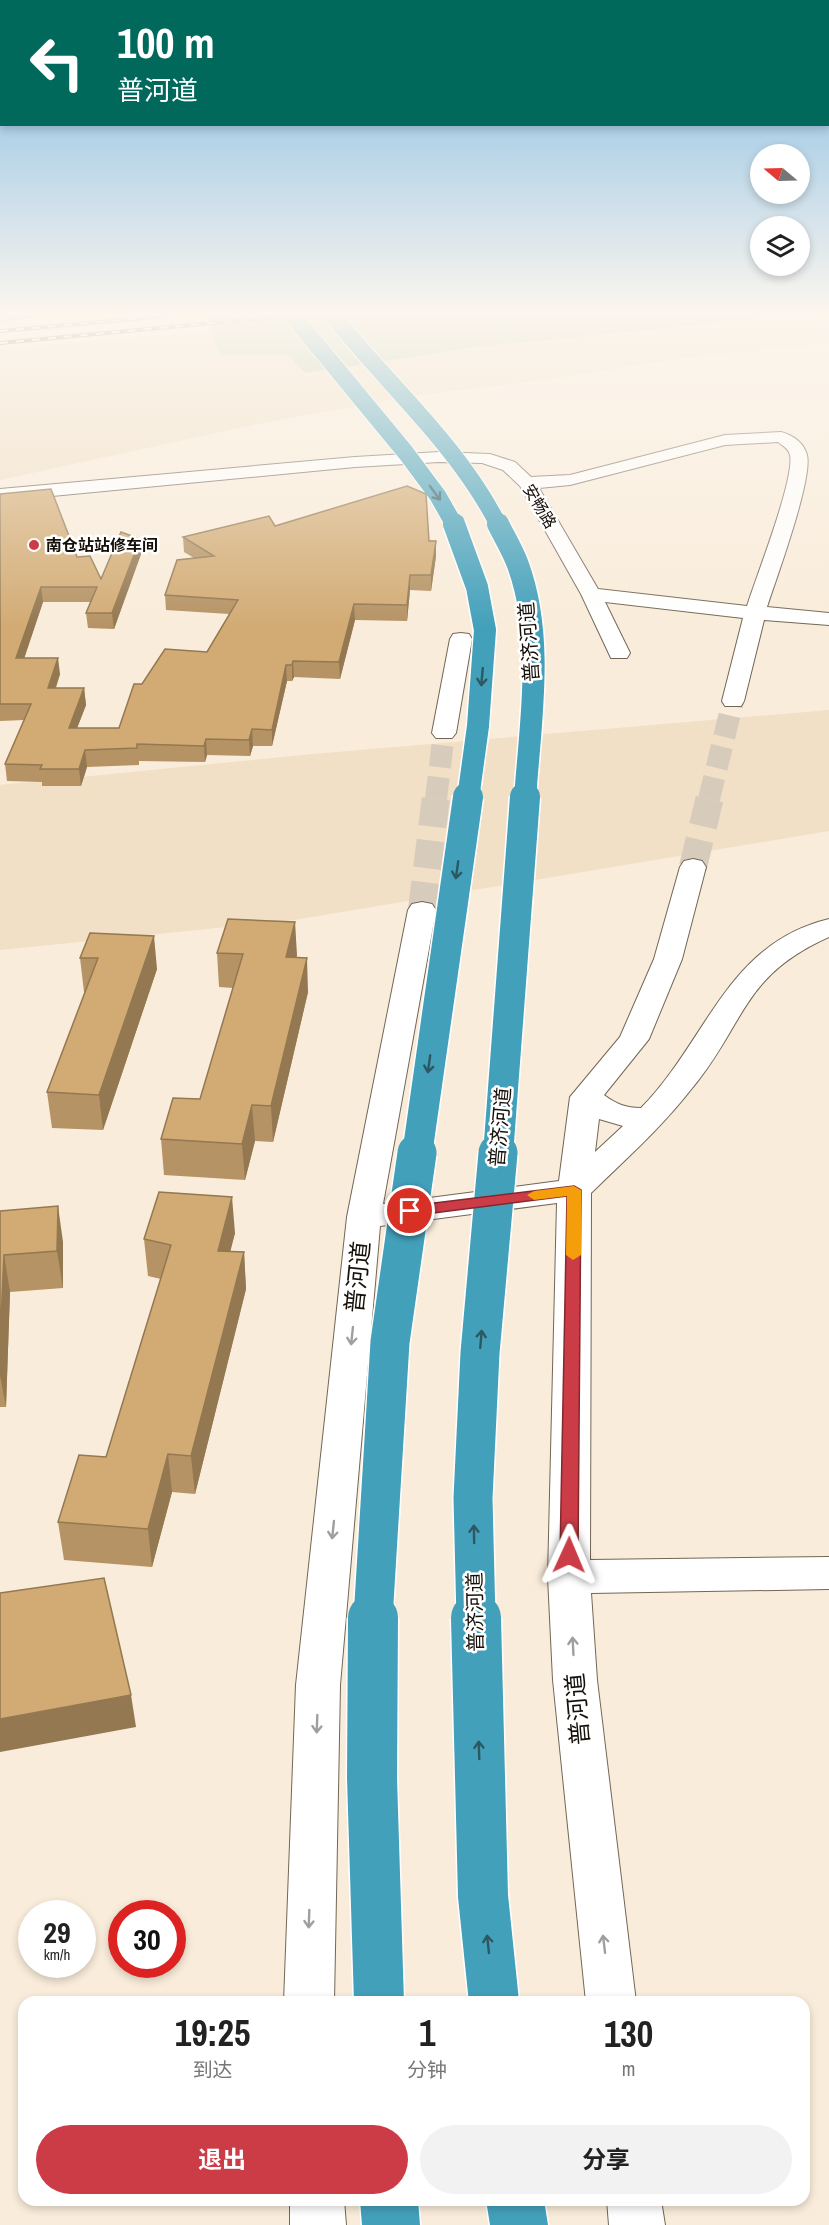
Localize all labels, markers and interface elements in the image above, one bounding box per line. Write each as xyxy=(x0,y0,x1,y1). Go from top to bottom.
text: 100 m xyxy=(117,15,215,71)
icon: left xyxy=(18,24,96,102)
text: 普河道 xyxy=(117,72,198,108)
north arrow xyxy=(750,144,810,204)
map controls xyxy=(750,144,810,276)
button: layers xyxy=(750,216,810,276)
street label: 安畅路 xyxy=(518,480,562,532)
one-way arrow xyxy=(429,484,441,500)
place label: 南仓站站修车间 xyxy=(46,534,158,556)
marker: 南仓站站修车间 xyxy=(27,538,41,552)
street label: 普济河道 xyxy=(512,601,545,683)
one-way arrow xyxy=(476,667,487,687)
one-way arrow xyxy=(451,860,462,880)
one-way arrow xyxy=(424,1053,435,1073)
street label: 普济河道 xyxy=(483,1086,516,1168)
pin xyxy=(384,1185,435,1236)
icon: arrive xyxy=(393,1194,426,1227)
street label: 普河道 xyxy=(337,1239,377,1314)
one-way arrow xyxy=(346,1325,357,1345)
one-way arrow xyxy=(476,1329,487,1349)
one-way arrow xyxy=(327,1519,338,1539)
position arrow xyxy=(537,1523,601,1587)
one-way arrow xyxy=(468,1524,480,1544)
street label: 普济河道 xyxy=(460,1572,489,1652)
one-way arrow xyxy=(567,1637,578,1657)
street label: 普河道 xyxy=(558,1672,596,1746)
one-way arrow xyxy=(311,1713,323,1733)
one-way arrow xyxy=(473,1740,484,1760)
speed limit sign: 30 xyxy=(108,1900,186,1978)
one-way arrow xyxy=(304,1908,315,1928)
text: 29 xyxy=(43,1912,71,1952)
one-way arrow xyxy=(482,1935,493,1955)
one-way arrow xyxy=(598,1935,609,1955)
text: km/h xyxy=(44,1944,70,1965)
text: 19:25 xyxy=(175,2009,250,2057)
text: 1 xyxy=(419,2009,435,2057)
text: 130 xyxy=(604,2010,653,2058)
text: m xyxy=(622,2055,635,2082)
text: 到达 xyxy=(193,2056,233,2083)
text: 分钟 xyxy=(407,2056,447,2083)
button: 退出 xyxy=(36,2125,408,2194)
button: 分享 xyxy=(420,2125,792,2194)

